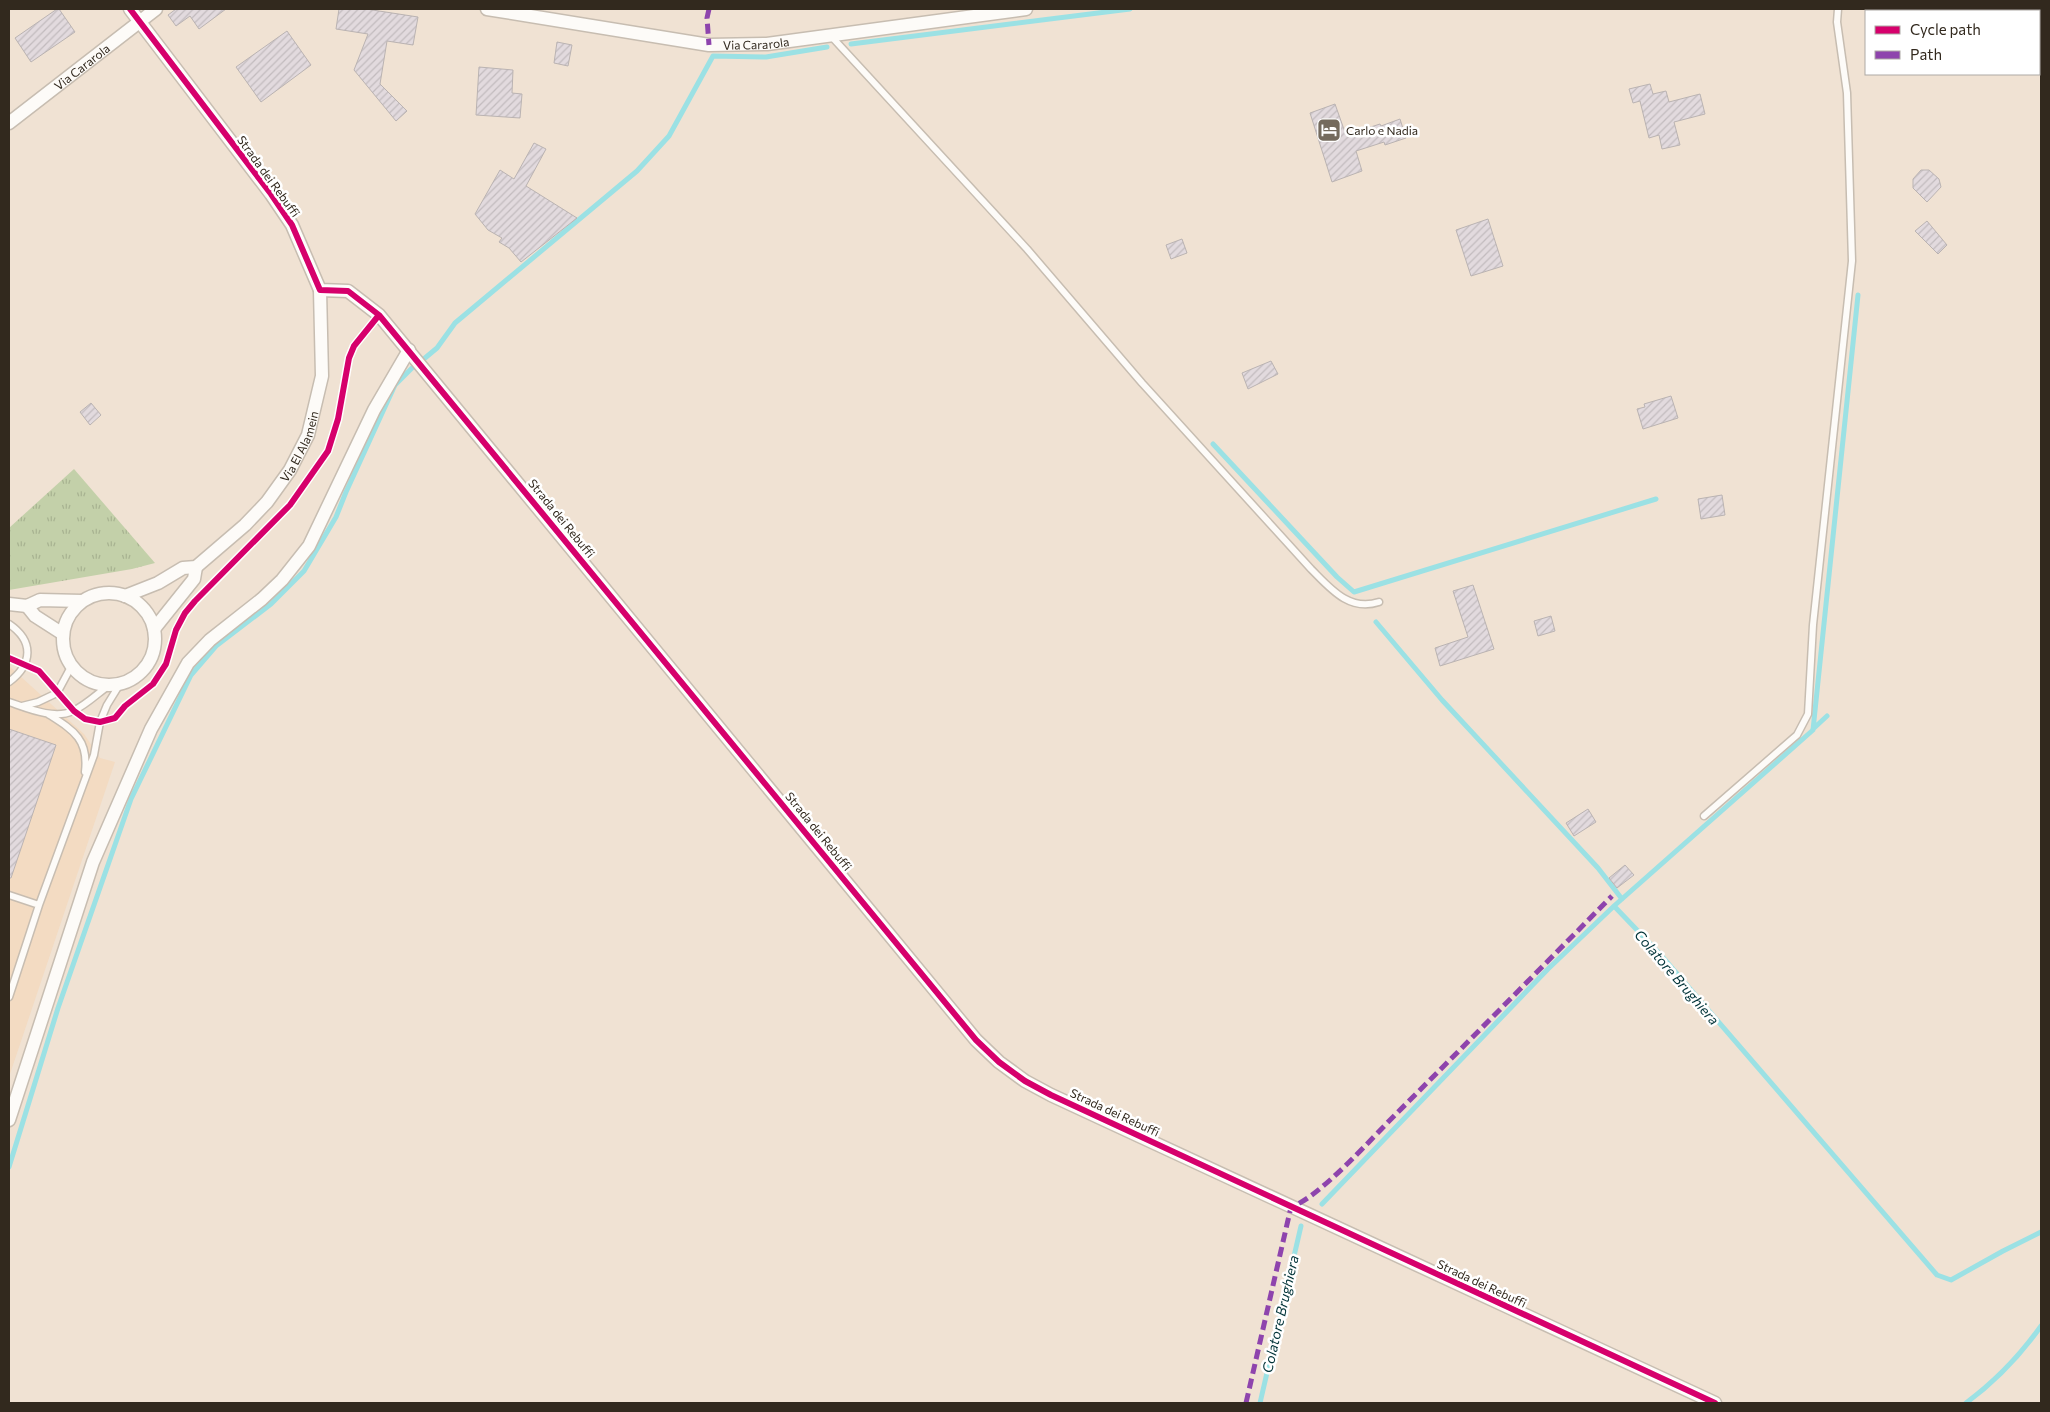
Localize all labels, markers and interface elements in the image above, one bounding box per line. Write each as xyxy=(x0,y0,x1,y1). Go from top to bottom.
legend xyxy=(1865,10,2040,75)
text: Cycle path xyxy=(1910,20,1981,38)
street label: Via Cararola xyxy=(723,34,790,52)
street label: Via Cararola xyxy=(51,41,112,93)
text: Path xyxy=(1910,45,1942,63)
hotel icon: Carlo e Nadia xyxy=(1316,117,1342,143)
place label: Carlo e Nadia xyxy=(1346,123,1418,137)
street label: Strada dei Rebuffi xyxy=(235,133,303,219)
street label: Via El Alamein xyxy=(277,409,321,485)
street label: Strada dei Rebuffi xyxy=(526,476,598,560)
street label: Strada dei Rebuffi xyxy=(783,789,855,873)
water label: Colatore Brughiera xyxy=(1631,926,1723,1028)
street label: Strada dei Rebuffi xyxy=(1068,1085,1162,1139)
water label: Colatore Brughiera xyxy=(1258,1254,1302,1374)
street label: Strada dei Rebuffi xyxy=(1435,1256,1529,1310)

